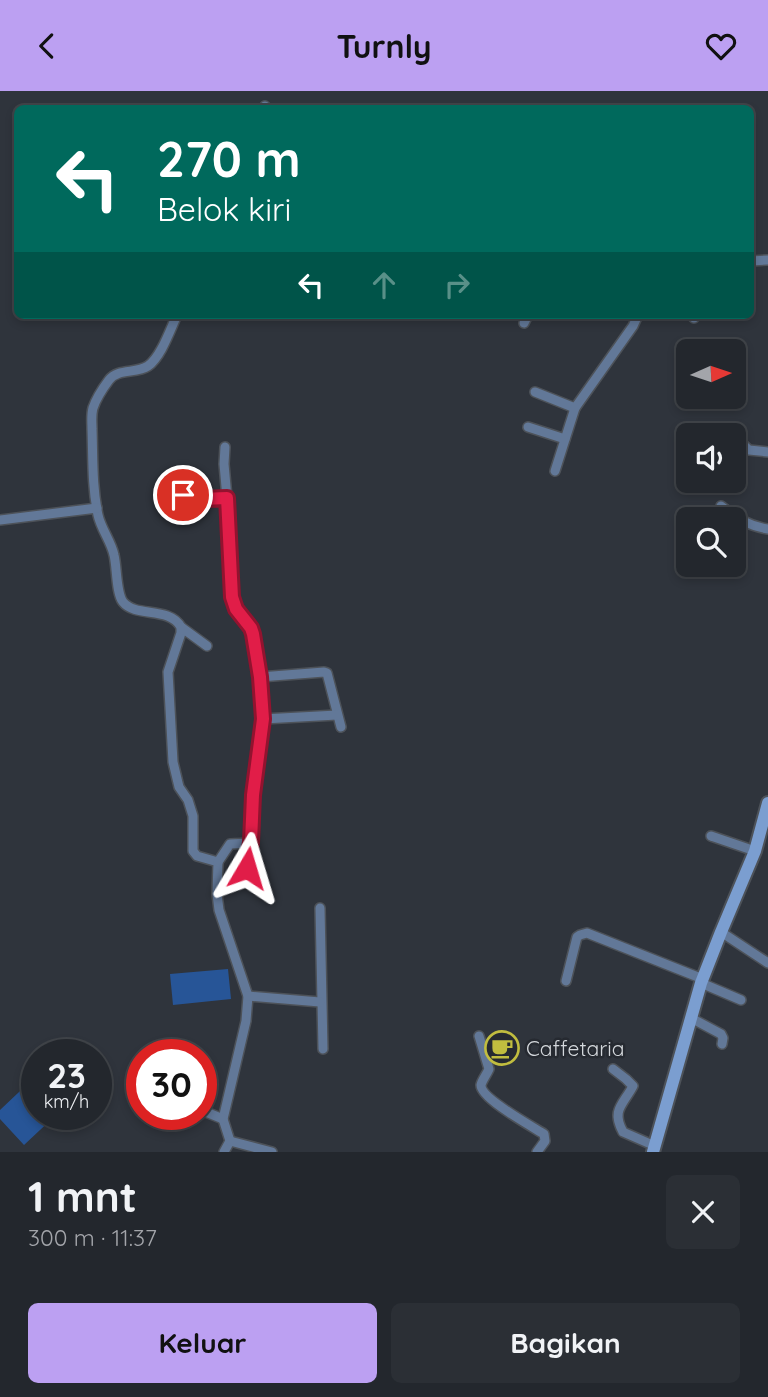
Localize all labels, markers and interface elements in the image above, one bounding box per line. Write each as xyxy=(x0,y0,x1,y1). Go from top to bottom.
text: Turnly xyxy=(337,26,431,66)
icon: back xyxy=(28,27,66,65)
icon: heart xyxy=(702,27,740,65)
text: 270 m xyxy=(157,128,301,189)
icon: left xyxy=(42,133,133,224)
text: Belok kiri xyxy=(157,189,291,229)
icon: left xyxy=(292,266,330,304)
icon: ahead xyxy=(365,266,403,304)
icon: right xyxy=(438,266,476,304)
north arrow xyxy=(676,339,746,409)
map controls xyxy=(676,339,746,577)
button: sound xyxy=(676,423,746,493)
pin xyxy=(153,465,213,525)
icon: arrive xyxy=(164,476,202,514)
button: search xyxy=(676,507,746,577)
position arrow xyxy=(210,831,284,905)
cafe icon: Caffetaria xyxy=(483,1029,521,1067)
place label: Caffetaria xyxy=(526,1035,625,1061)
speed limit sign: 30 xyxy=(126,1039,217,1130)
text: 23 xyxy=(47,1053,86,1097)
text: km/h xyxy=(44,1090,89,1113)
text: 1 mnt xyxy=(28,1170,137,1223)
button: close xyxy=(666,1175,740,1249)
text: 300 m · 11:37 xyxy=(28,1223,157,1252)
button: Keluar xyxy=(28,1303,377,1383)
button: Bagikan xyxy=(391,1303,740,1383)

